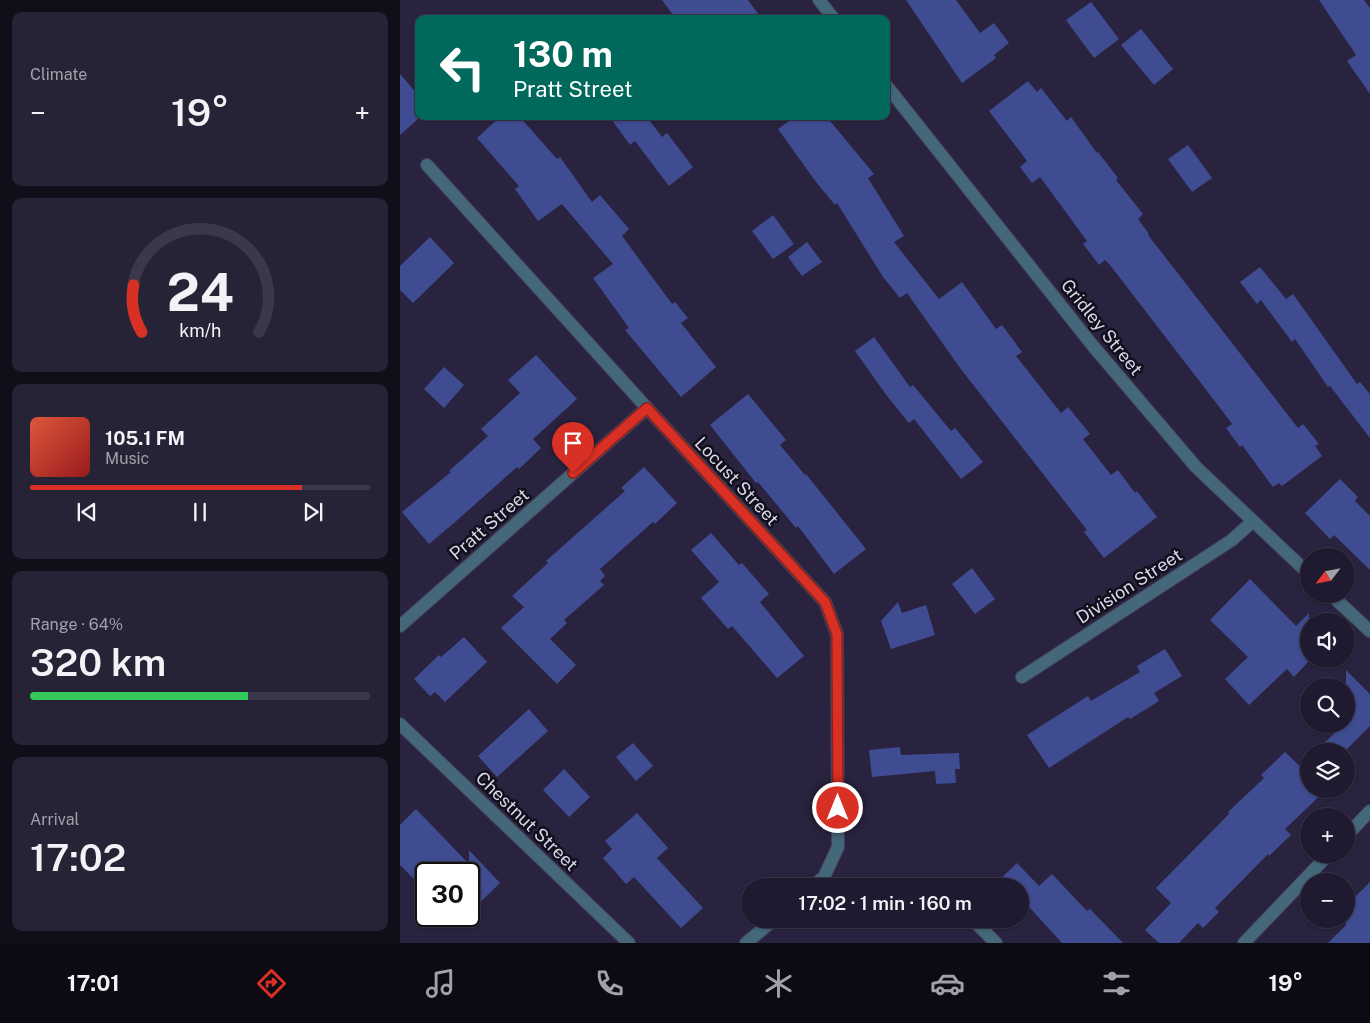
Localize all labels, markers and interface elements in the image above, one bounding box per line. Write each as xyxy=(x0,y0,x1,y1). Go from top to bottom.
text: 130 m xyxy=(513,34,613,75)
icon: left xyxy=(430,35,495,100)
text: Climate xyxy=(30,65,87,84)
text: Pratt Street xyxy=(513,76,633,102)
text: 19° xyxy=(171,90,229,135)
text: − xyxy=(30,96,46,129)
text: + xyxy=(354,96,370,129)
text: 24 xyxy=(166,262,234,323)
street label: Gridley Street xyxy=(1057,275,1147,379)
text: km/h xyxy=(179,320,221,341)
pin xyxy=(552,422,594,473)
text: 105.1 FM xyxy=(105,427,185,449)
icon: arrive xyxy=(559,429,587,457)
street label: Locust Street xyxy=(691,432,783,530)
text: Music xyxy=(105,449,149,468)
street label: Pratt Street xyxy=(445,484,533,564)
icon: previous xyxy=(73,498,101,526)
icon: pause xyxy=(186,498,214,526)
icon: next xyxy=(299,498,327,526)
street label: Division Street xyxy=(1072,544,1186,628)
north arrow xyxy=(1300,548,1355,602)
map controls xyxy=(1300,548,1355,928)
button: sound xyxy=(1300,613,1355,668)
text: Range · 64% xyxy=(30,615,123,634)
text: 320 km xyxy=(30,640,166,685)
button: search xyxy=(1300,678,1355,733)
button: layers xyxy=(1300,743,1355,798)
street label: Chestnut Street xyxy=(472,767,582,875)
position arrow xyxy=(811,781,863,833)
button: + xyxy=(1300,808,1355,863)
text: Arrival xyxy=(30,810,79,829)
text: 17:02 xyxy=(30,835,126,880)
speed limit sign: 30 xyxy=(415,862,480,927)
button: − xyxy=(1300,873,1355,928)
text: 17:02 · 1 min · 160 m xyxy=(798,892,972,914)
icon: directions xyxy=(254,966,289,1001)
icon: music xyxy=(423,966,458,1001)
icon: phone xyxy=(592,966,627,1001)
icon: climate xyxy=(761,966,796,1001)
icon: car xyxy=(930,966,965,1001)
icon: filters xyxy=(1099,966,1134,1001)
text: 17:01 xyxy=(67,970,120,996)
text: 19° xyxy=(1269,970,1303,996)

